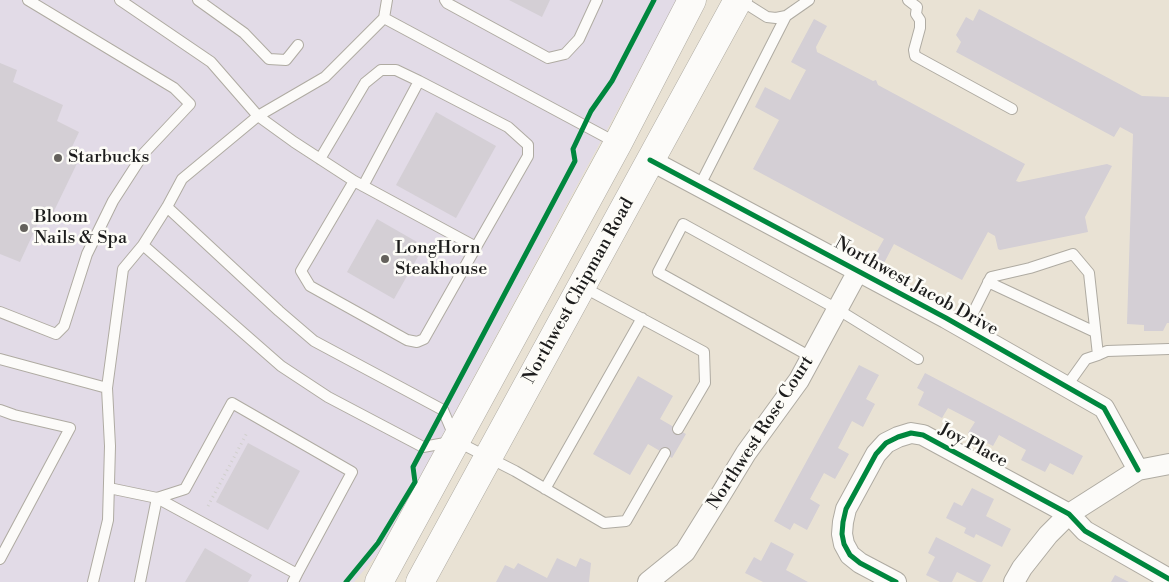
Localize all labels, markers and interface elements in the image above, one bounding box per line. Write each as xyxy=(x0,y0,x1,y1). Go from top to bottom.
place label: Starbucks xyxy=(68,147,149,169)
marker: Starbucks xyxy=(52,152,64,164)
street label: Northwest Chipman Road xyxy=(519,194,639,388)
place label: Bloom Nails & Spa xyxy=(34,207,127,250)
marker: Bloom Nails & Spa xyxy=(18,222,30,234)
street label: Northwest Jacob Drive xyxy=(830,233,1002,341)
place label: LongHorn Steakhouse xyxy=(395,238,487,280)
marker: LongHorn Steakhouse xyxy=(379,253,391,265)
street label: Northwest Rose Court xyxy=(703,352,819,514)
street label: Joy Place xyxy=(935,419,1011,473)

